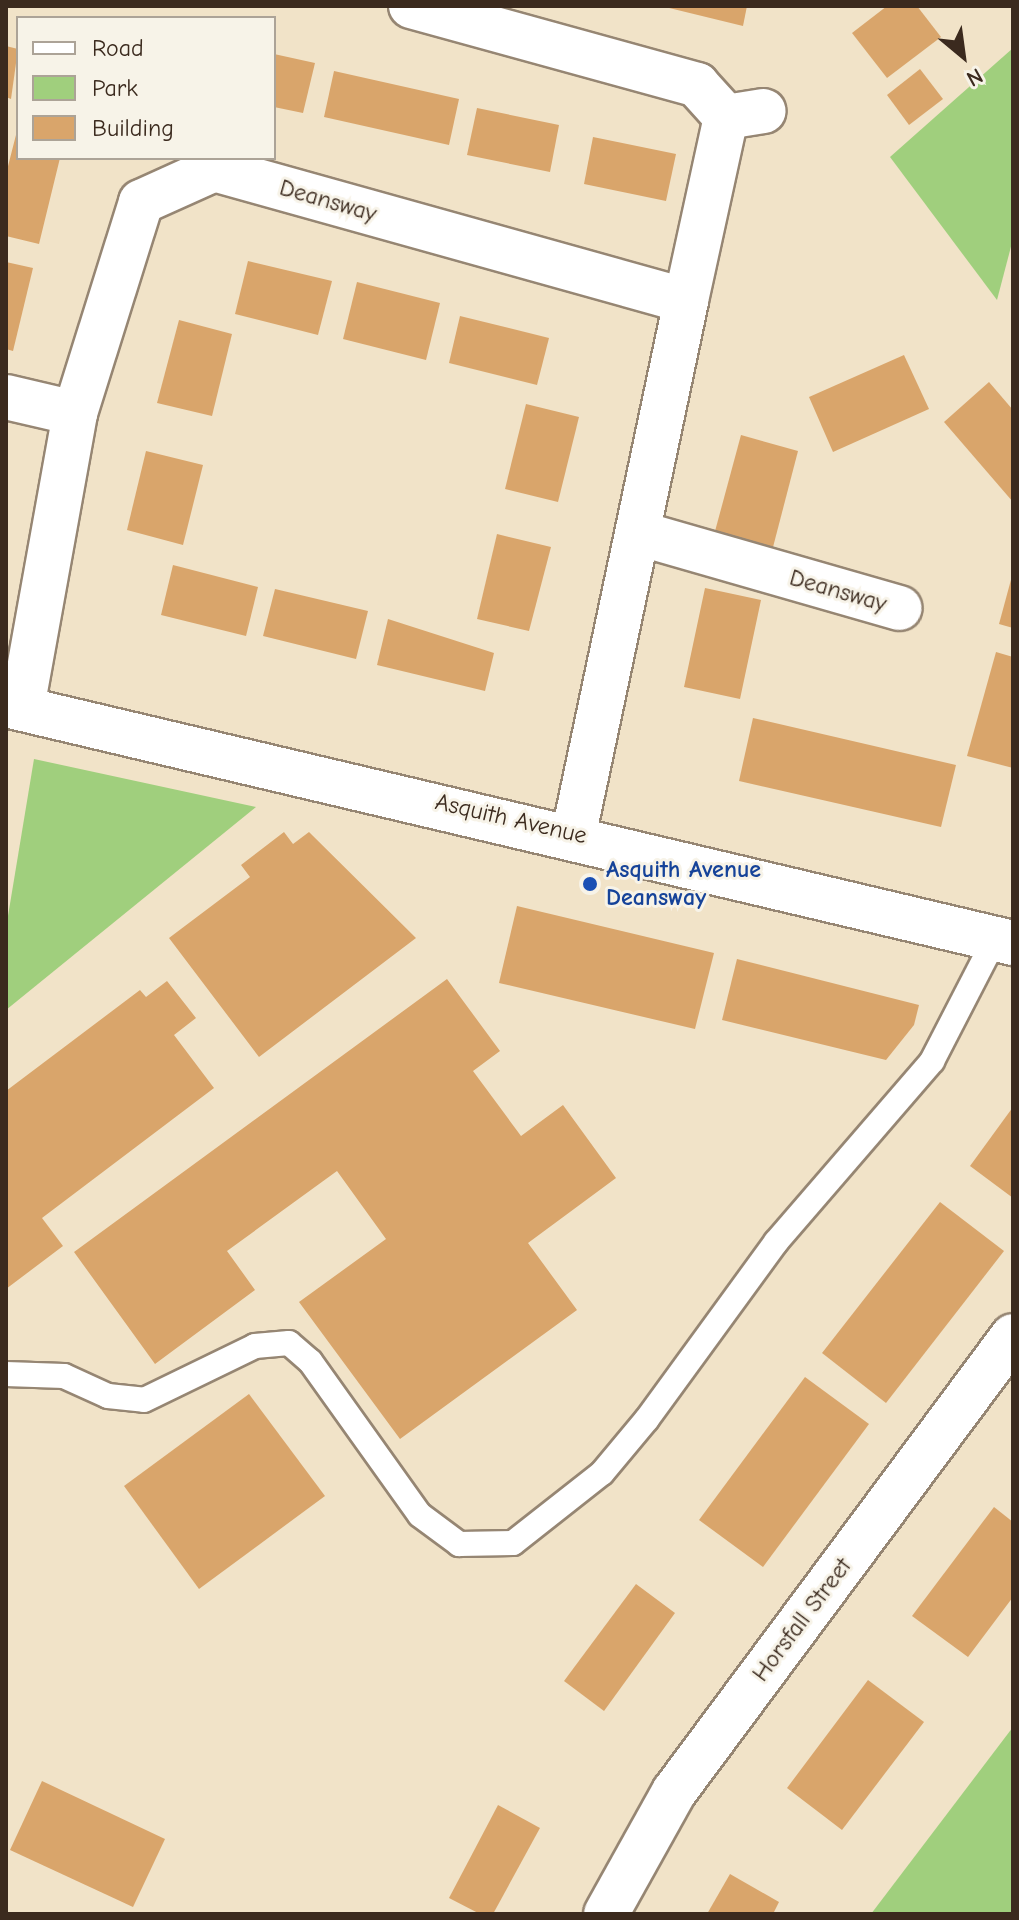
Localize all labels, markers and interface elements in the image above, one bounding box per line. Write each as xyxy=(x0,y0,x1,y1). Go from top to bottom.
legend xyxy=(16,16,276,160)
north arrow xyxy=(923,16,1003,96)
text: Road xyxy=(92,34,144,62)
text: N xyxy=(962,62,987,92)
text: Park xyxy=(92,74,138,102)
text: Building xyxy=(92,114,174,142)
street label: Deansway xyxy=(276,173,380,229)
street label: Deansway xyxy=(786,563,890,619)
street label: Asquith Avenue xyxy=(432,788,590,850)
place label: Asquith Avenue Deansway xyxy=(606,856,761,912)
marker: Asquith Avenue Deansway xyxy=(581,875,599,893)
street label: Horsfall Street xyxy=(746,1553,858,1687)

